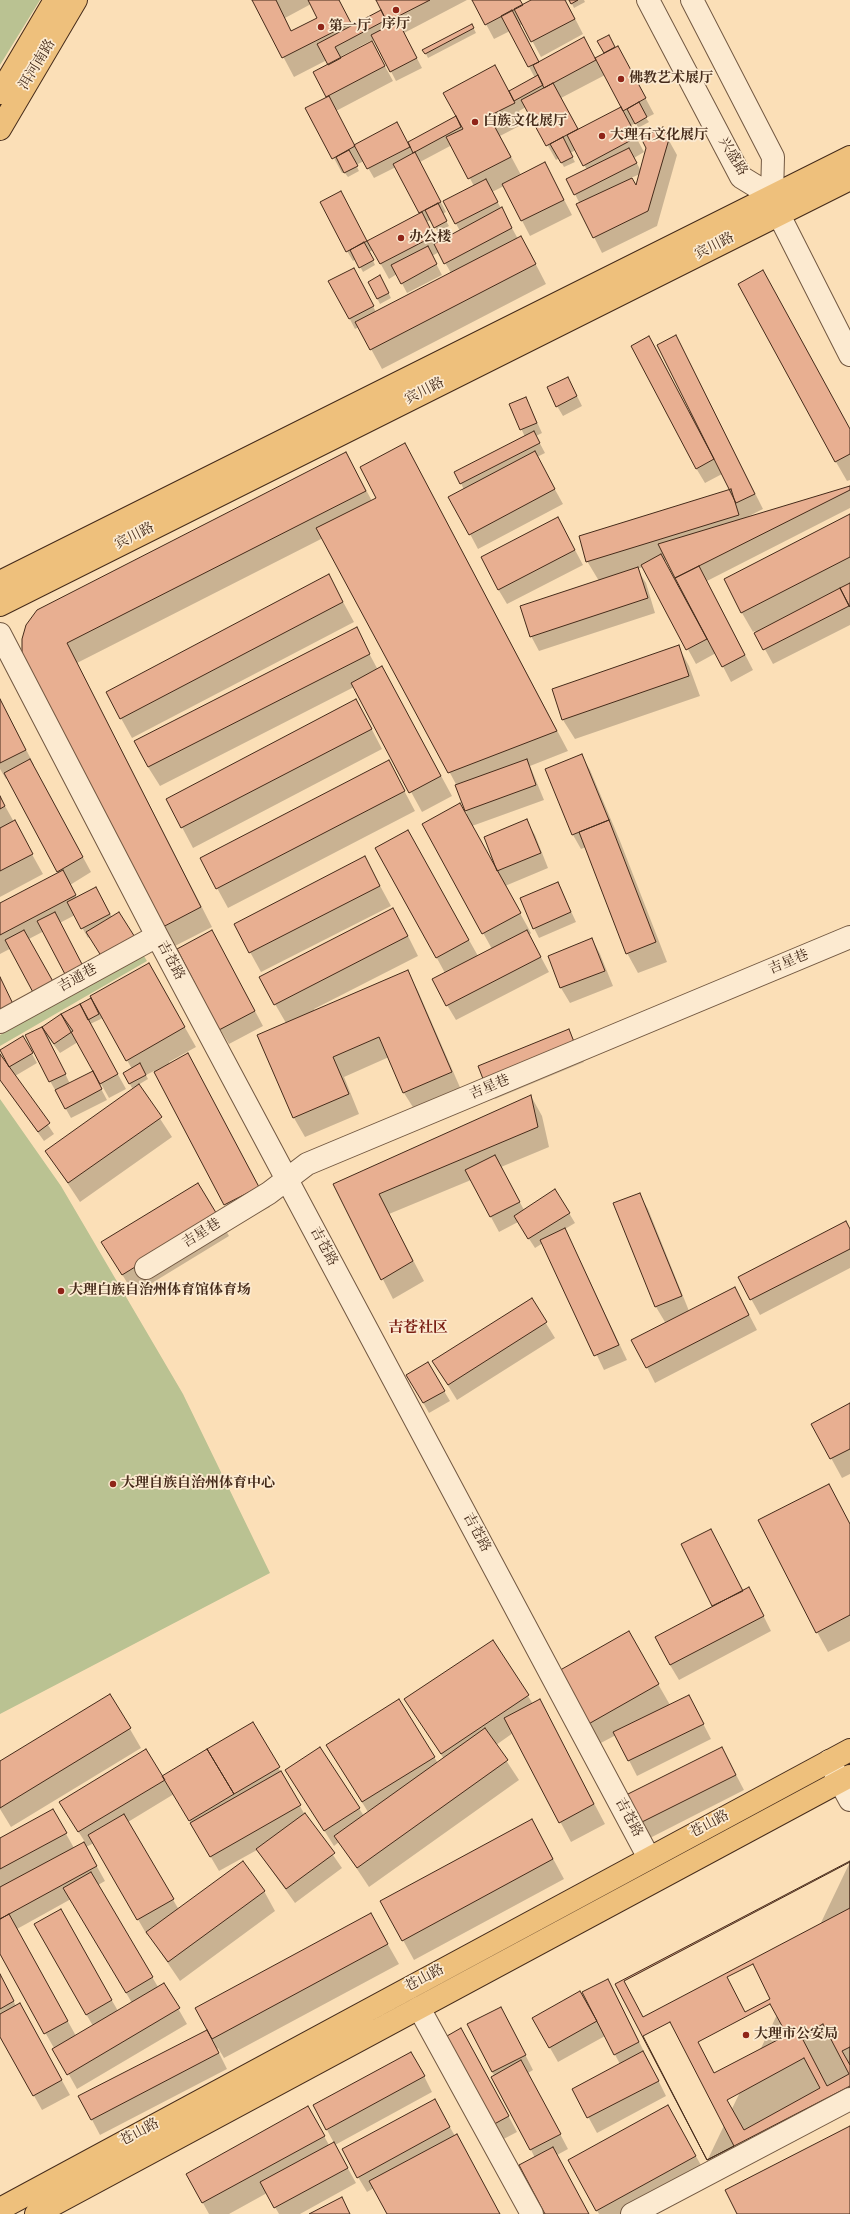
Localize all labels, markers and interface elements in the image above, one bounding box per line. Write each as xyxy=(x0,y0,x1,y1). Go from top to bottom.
marker: 序厅 xyxy=(391,5,401,15)
place label: 序厅 xyxy=(382,17,410,33)
place label: 第一厅 xyxy=(329,19,371,35)
marker: 第一厅 xyxy=(316,22,326,32)
street label: 洱河南路 xyxy=(16,37,60,93)
place label: 佛教艺术展厅 xyxy=(629,71,713,87)
marker: 佛教艺术展厅 xyxy=(616,74,626,84)
place label: 白族文化展厅 xyxy=(483,114,567,130)
marker: 白族文化展厅 xyxy=(470,117,480,127)
place label: 大理石文化展厅 xyxy=(610,128,708,144)
marker: 大理石文化展厅 xyxy=(597,131,607,141)
street label: 兴盛路 xyxy=(714,135,750,179)
place label: 办公楼 xyxy=(409,230,451,246)
street label: 宾川路 xyxy=(692,230,738,264)
marker: 办公楼 xyxy=(396,233,406,243)
street label: 宾川路 xyxy=(402,375,448,409)
street label: 宾川路 xyxy=(112,520,158,554)
street label: 吉苍路 xyxy=(153,939,187,983)
street label: 吉星巷 xyxy=(766,947,812,979)
street label: 吉通巷 xyxy=(56,961,100,997)
street label: 吉星巷 xyxy=(467,1072,513,1104)
street label: 吉星巷 xyxy=(180,1216,224,1252)
street label: 吉苍路 xyxy=(306,1225,340,1269)
place label: 大理白族自治州体育馆体育场 xyxy=(69,1283,251,1299)
marker: 大理白族自治州体育馆体育场 xyxy=(56,1286,66,1296)
district label: 吉苍社区 xyxy=(388,1320,448,1338)
place label: 大理自族自治州体育中心 xyxy=(121,1476,275,1492)
marker: 大理自族自治州体育中心 xyxy=(108,1479,118,1489)
street label: 吉苍路 xyxy=(459,1511,493,1555)
street label: 吉苍路 xyxy=(611,1796,645,1840)
street label: 苍山路 xyxy=(688,1808,732,1842)
street label: 苍山路 xyxy=(403,1962,447,1996)
place label: 大理市公安局 xyxy=(754,2027,838,2043)
marker: 大理市公安局 xyxy=(741,2030,751,2040)
street label: 苍山路 xyxy=(118,2116,162,2150)

